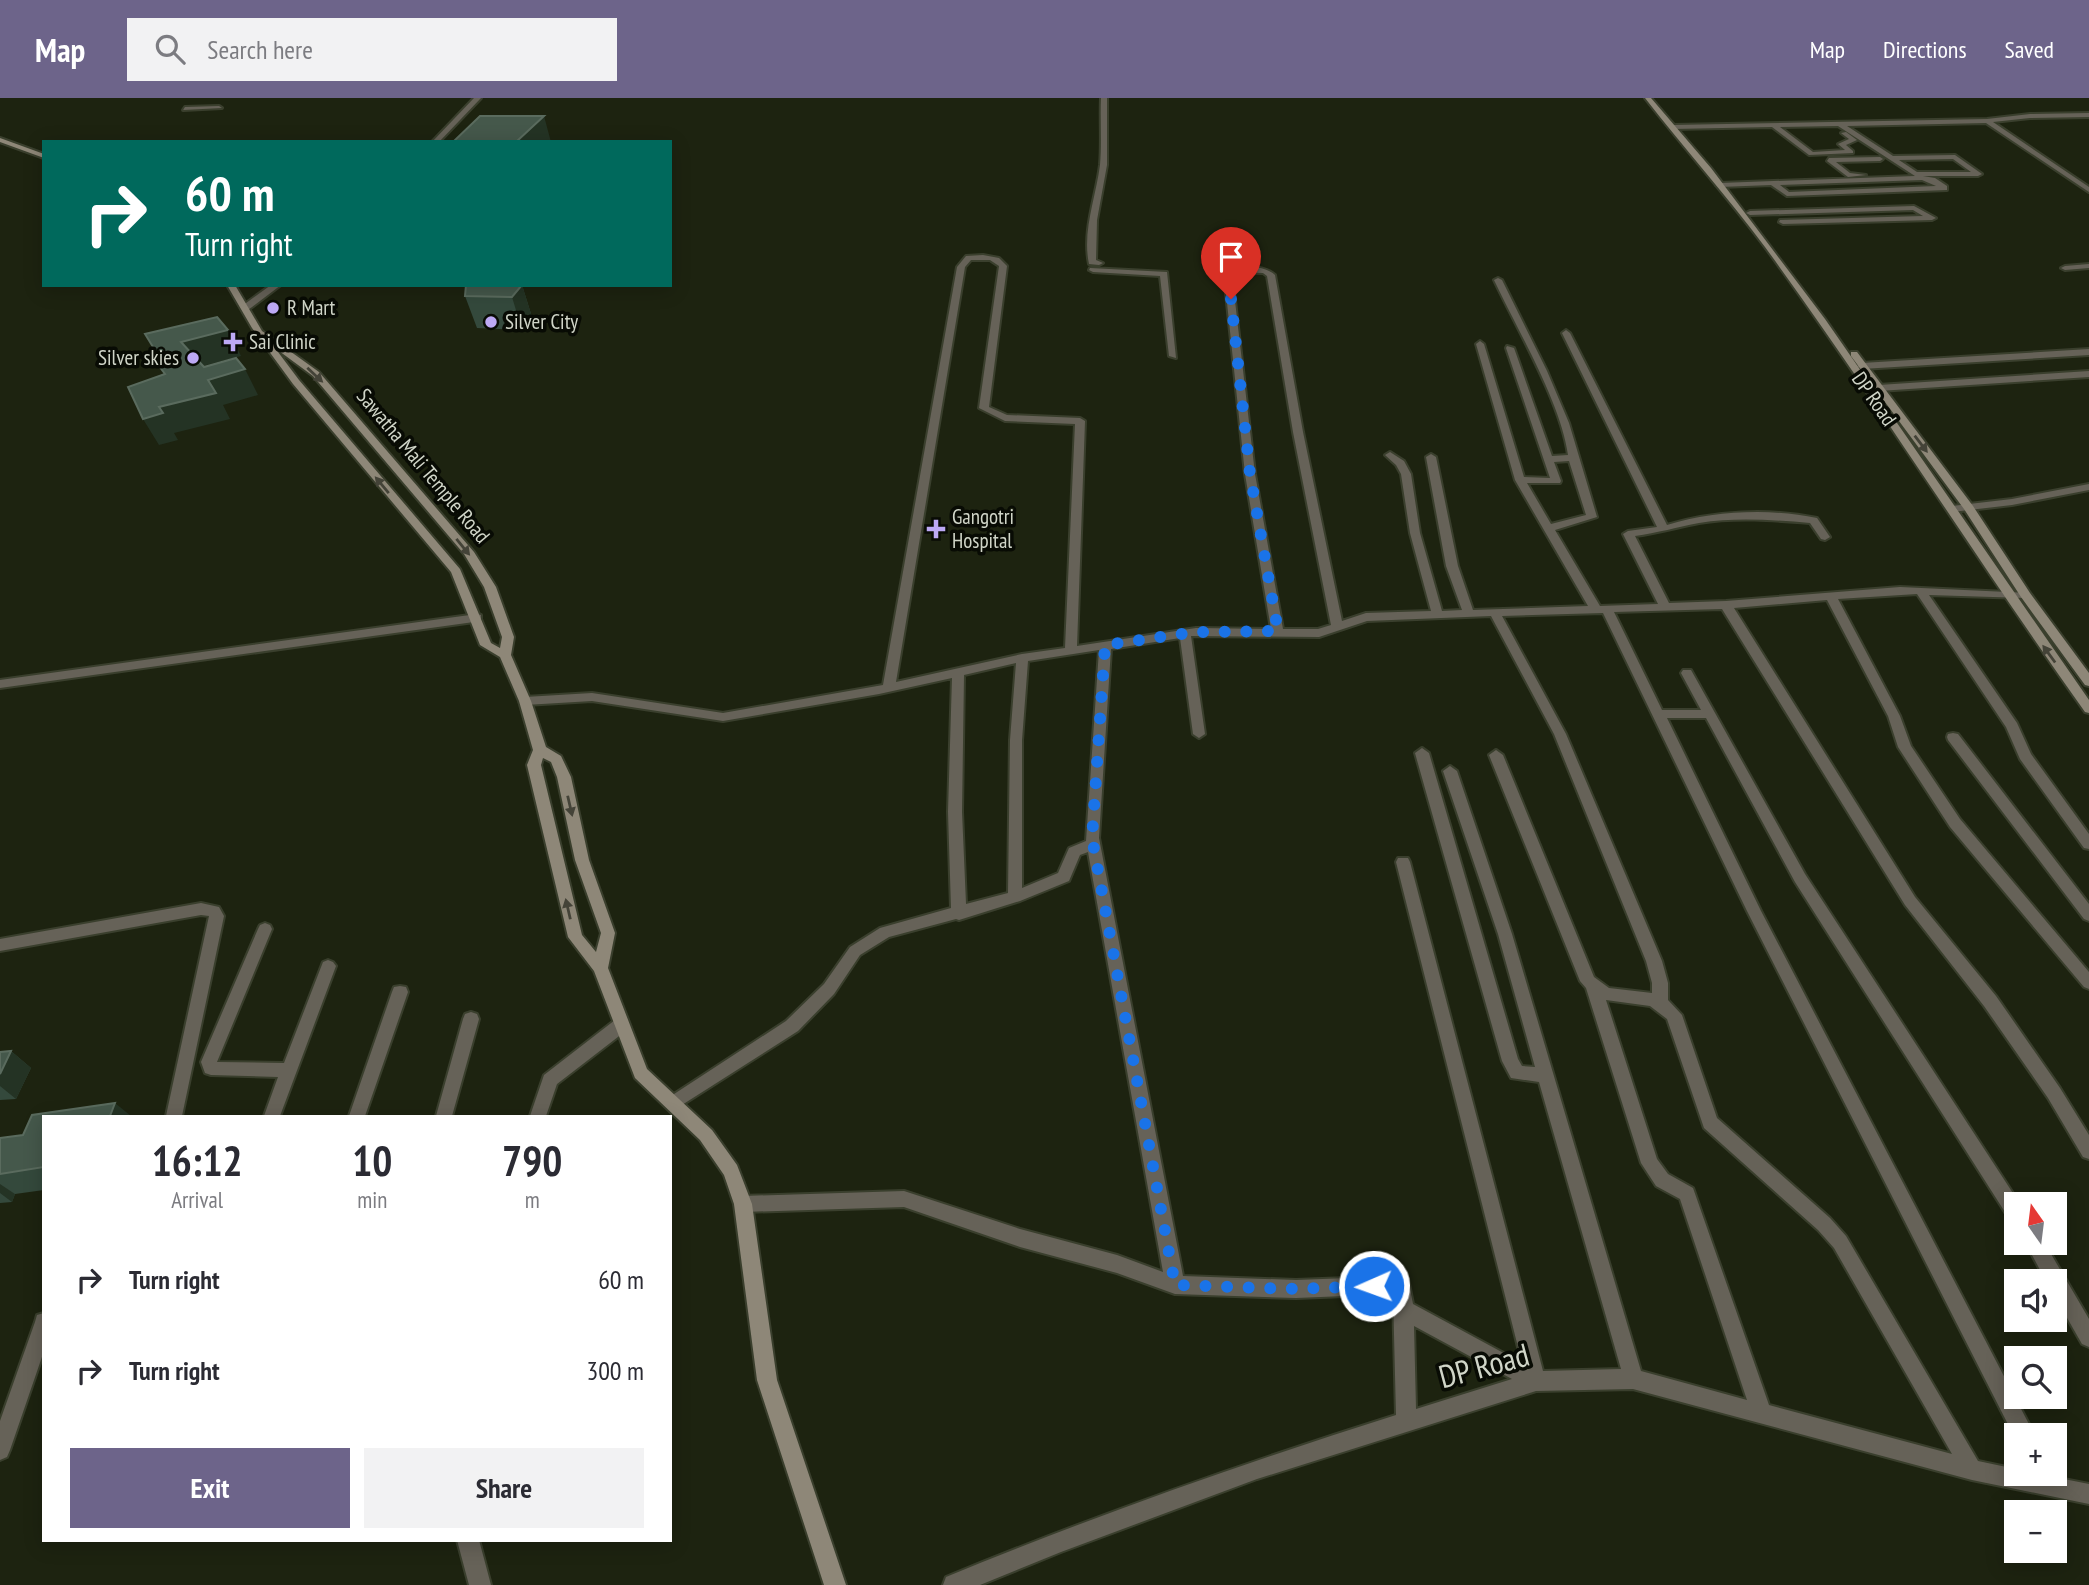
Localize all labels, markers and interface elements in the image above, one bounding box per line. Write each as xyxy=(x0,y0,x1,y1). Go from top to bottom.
search box xyxy=(127,18,617,81)
text: Map xyxy=(35,28,85,71)
icon: search xyxy=(151,30,189,68)
text: Search here xyxy=(207,33,313,66)
text: Map xyxy=(1810,34,1845,65)
text: Directions xyxy=(1883,34,1967,65)
text: Saved xyxy=(2005,34,2054,65)
text: 60 m xyxy=(185,161,274,225)
icon: right xyxy=(70,168,161,259)
text: Turn right xyxy=(185,223,293,265)
pin xyxy=(1201,227,1261,299)
icon: arrive xyxy=(1212,238,1250,276)
place label: R Mart xyxy=(287,294,336,321)
marker: R Mart xyxy=(265,300,281,316)
place label: Silver City xyxy=(505,308,578,335)
marker: Silver City xyxy=(483,314,499,330)
place label: Sai Clinic xyxy=(249,328,316,355)
marker: Sai Clinic xyxy=(223,332,243,352)
place label: Silver skies xyxy=(98,344,179,371)
marker: Silver skies xyxy=(185,350,201,366)
one-way arrow xyxy=(306,366,323,382)
street label: DP Road xyxy=(1846,366,1903,431)
street label: Sawatha Mali Temple Road xyxy=(351,383,496,549)
one-way arrow xyxy=(1913,435,1927,453)
one-way arrow xyxy=(374,477,389,495)
place label: Gangotri Hospital xyxy=(952,503,1014,554)
marker: Gangotri Hospital xyxy=(926,519,946,539)
one-way arrow xyxy=(456,537,471,555)
one-way arrow xyxy=(2042,645,2056,663)
one-way arrow xyxy=(565,795,576,817)
one-way arrow xyxy=(563,898,574,920)
text: 16:12 xyxy=(152,1133,243,1188)
text: 10 xyxy=(352,1133,392,1188)
text: 790 xyxy=(502,1133,562,1188)
text: Arrival xyxy=(171,1185,223,1214)
text: min xyxy=(357,1185,387,1214)
text: m xyxy=(525,1185,540,1214)
north arrow xyxy=(2004,1192,2067,1255)
map controls xyxy=(2004,1192,2067,1563)
position arrow xyxy=(1337,1249,1411,1323)
icon: right xyxy=(70,1261,108,1299)
text: Turn right xyxy=(129,1263,220,1296)
text: 60 m xyxy=(598,1263,644,1296)
button: sound xyxy=(2004,1269,2067,1332)
street label: DP Road xyxy=(1434,1333,1533,1397)
button: search xyxy=(2004,1346,2067,1409)
icon: right xyxy=(70,1352,108,1390)
text: Turn right xyxy=(129,1354,220,1387)
text: 300 m xyxy=(586,1354,644,1387)
button: + xyxy=(2004,1423,2067,1486)
button: Exit xyxy=(70,1448,350,1528)
button: Share xyxy=(364,1448,644,1528)
button: − xyxy=(2004,1500,2067,1563)

